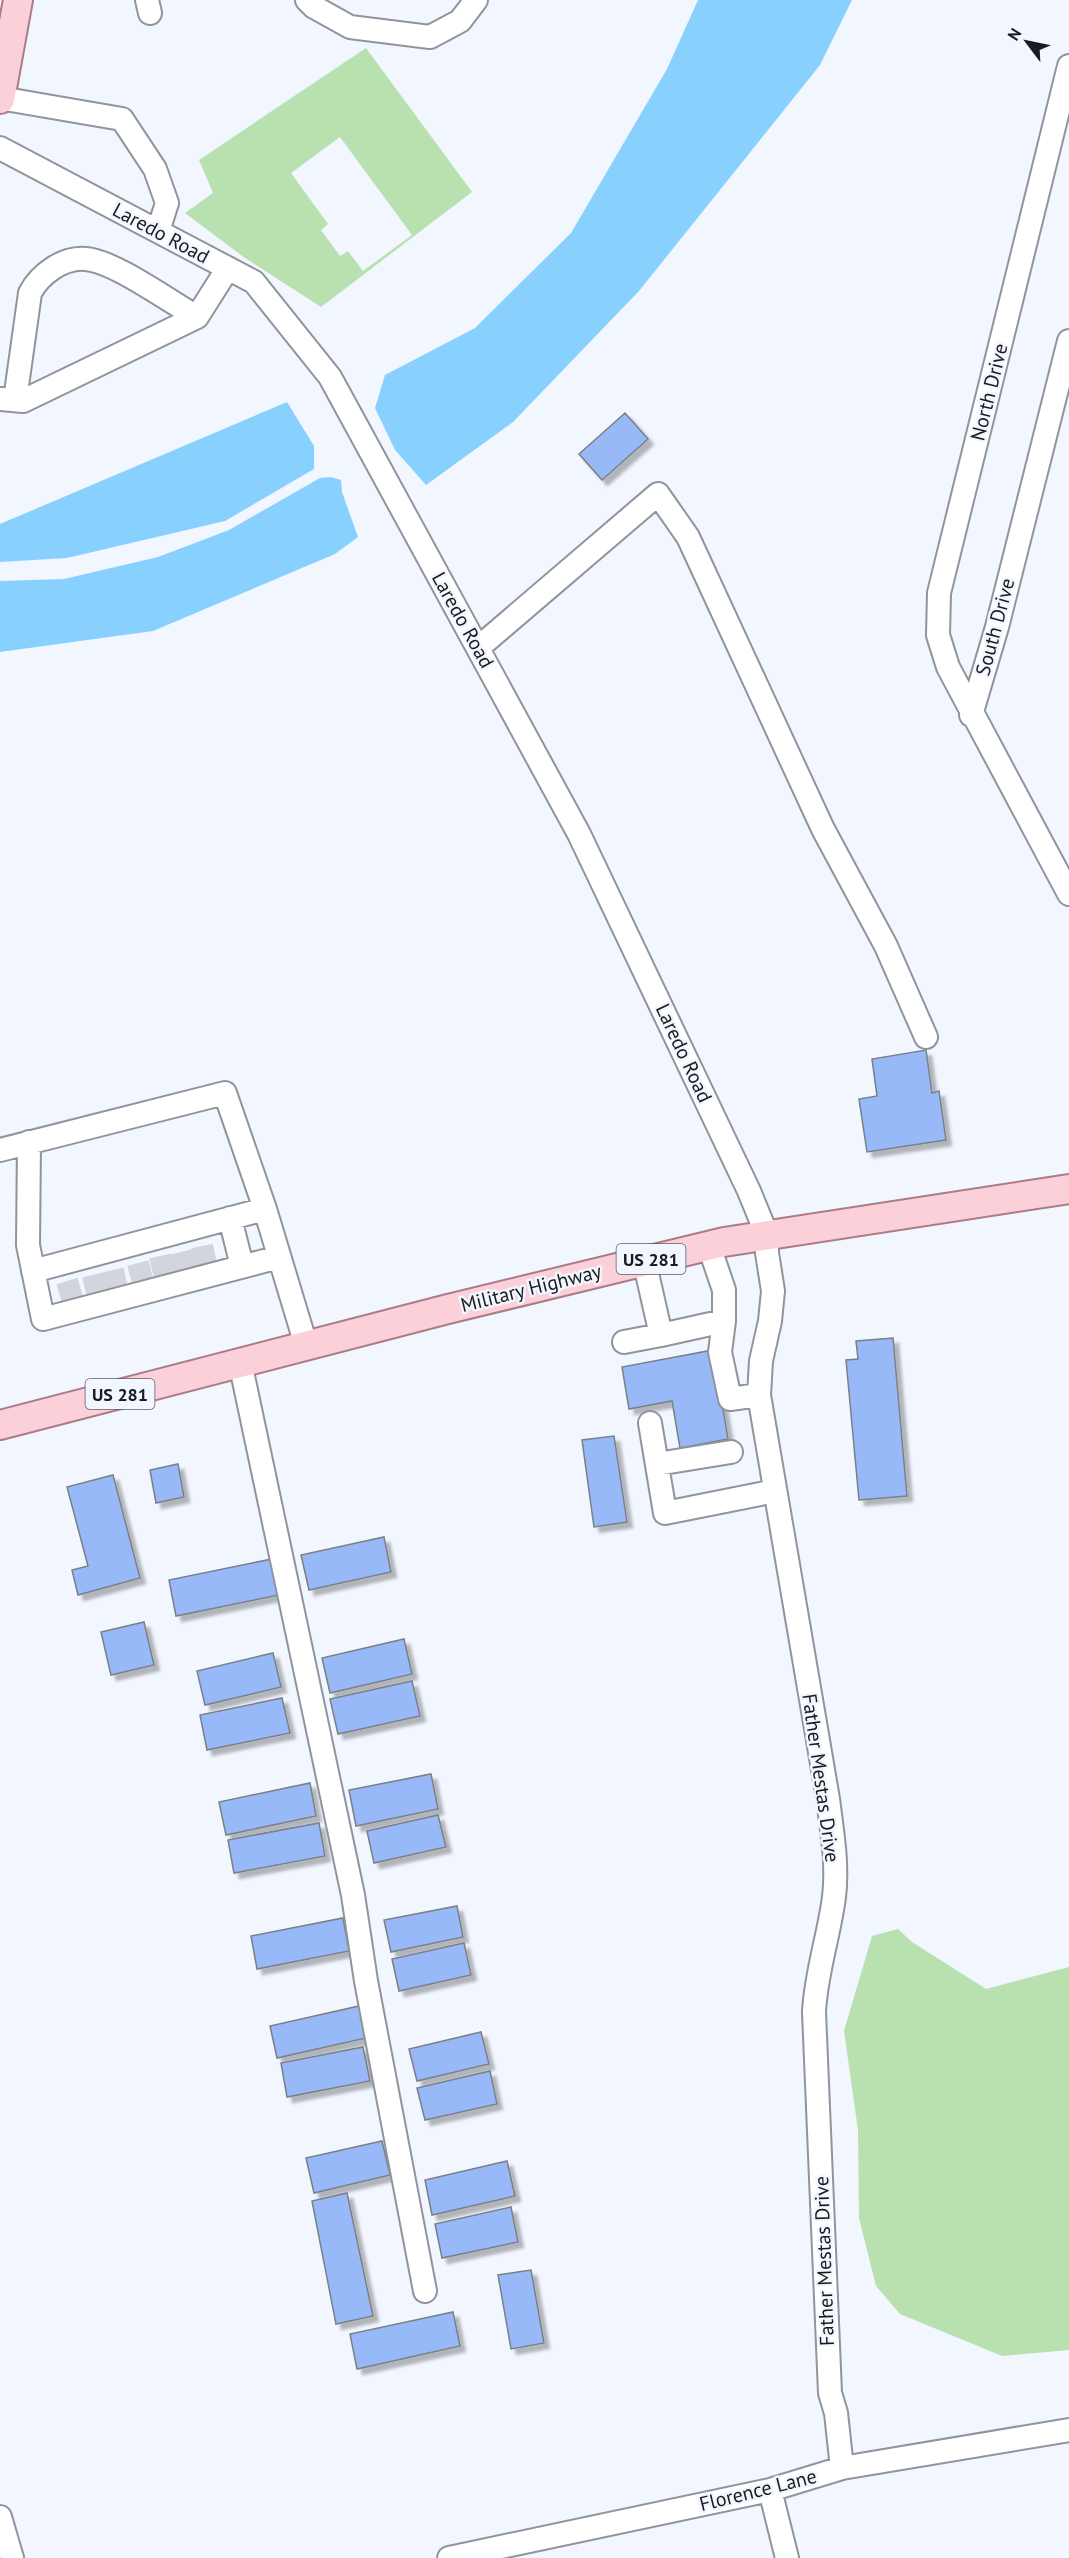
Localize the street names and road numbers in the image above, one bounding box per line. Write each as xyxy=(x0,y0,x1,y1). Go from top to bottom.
street label: Laredo Road xyxy=(108,197,214,269)
street label: North Drive xyxy=(964,341,1014,443)
street label: Laredo Road xyxy=(426,567,500,673)
street label: South Drive xyxy=(970,575,1020,679)
street label: Laredo Road xyxy=(650,999,718,1107)
road number: US 281 xyxy=(616,1244,686,1274)
street label: Military Highway xyxy=(458,1258,605,1318)
road number: US 281 xyxy=(86,1379,154,1409)
street label: Father Mestas Drive xyxy=(796,1692,846,1864)
street label: Father Mestas Drive xyxy=(808,2176,840,2346)
street label: Florence Lane xyxy=(697,2463,819,2517)

